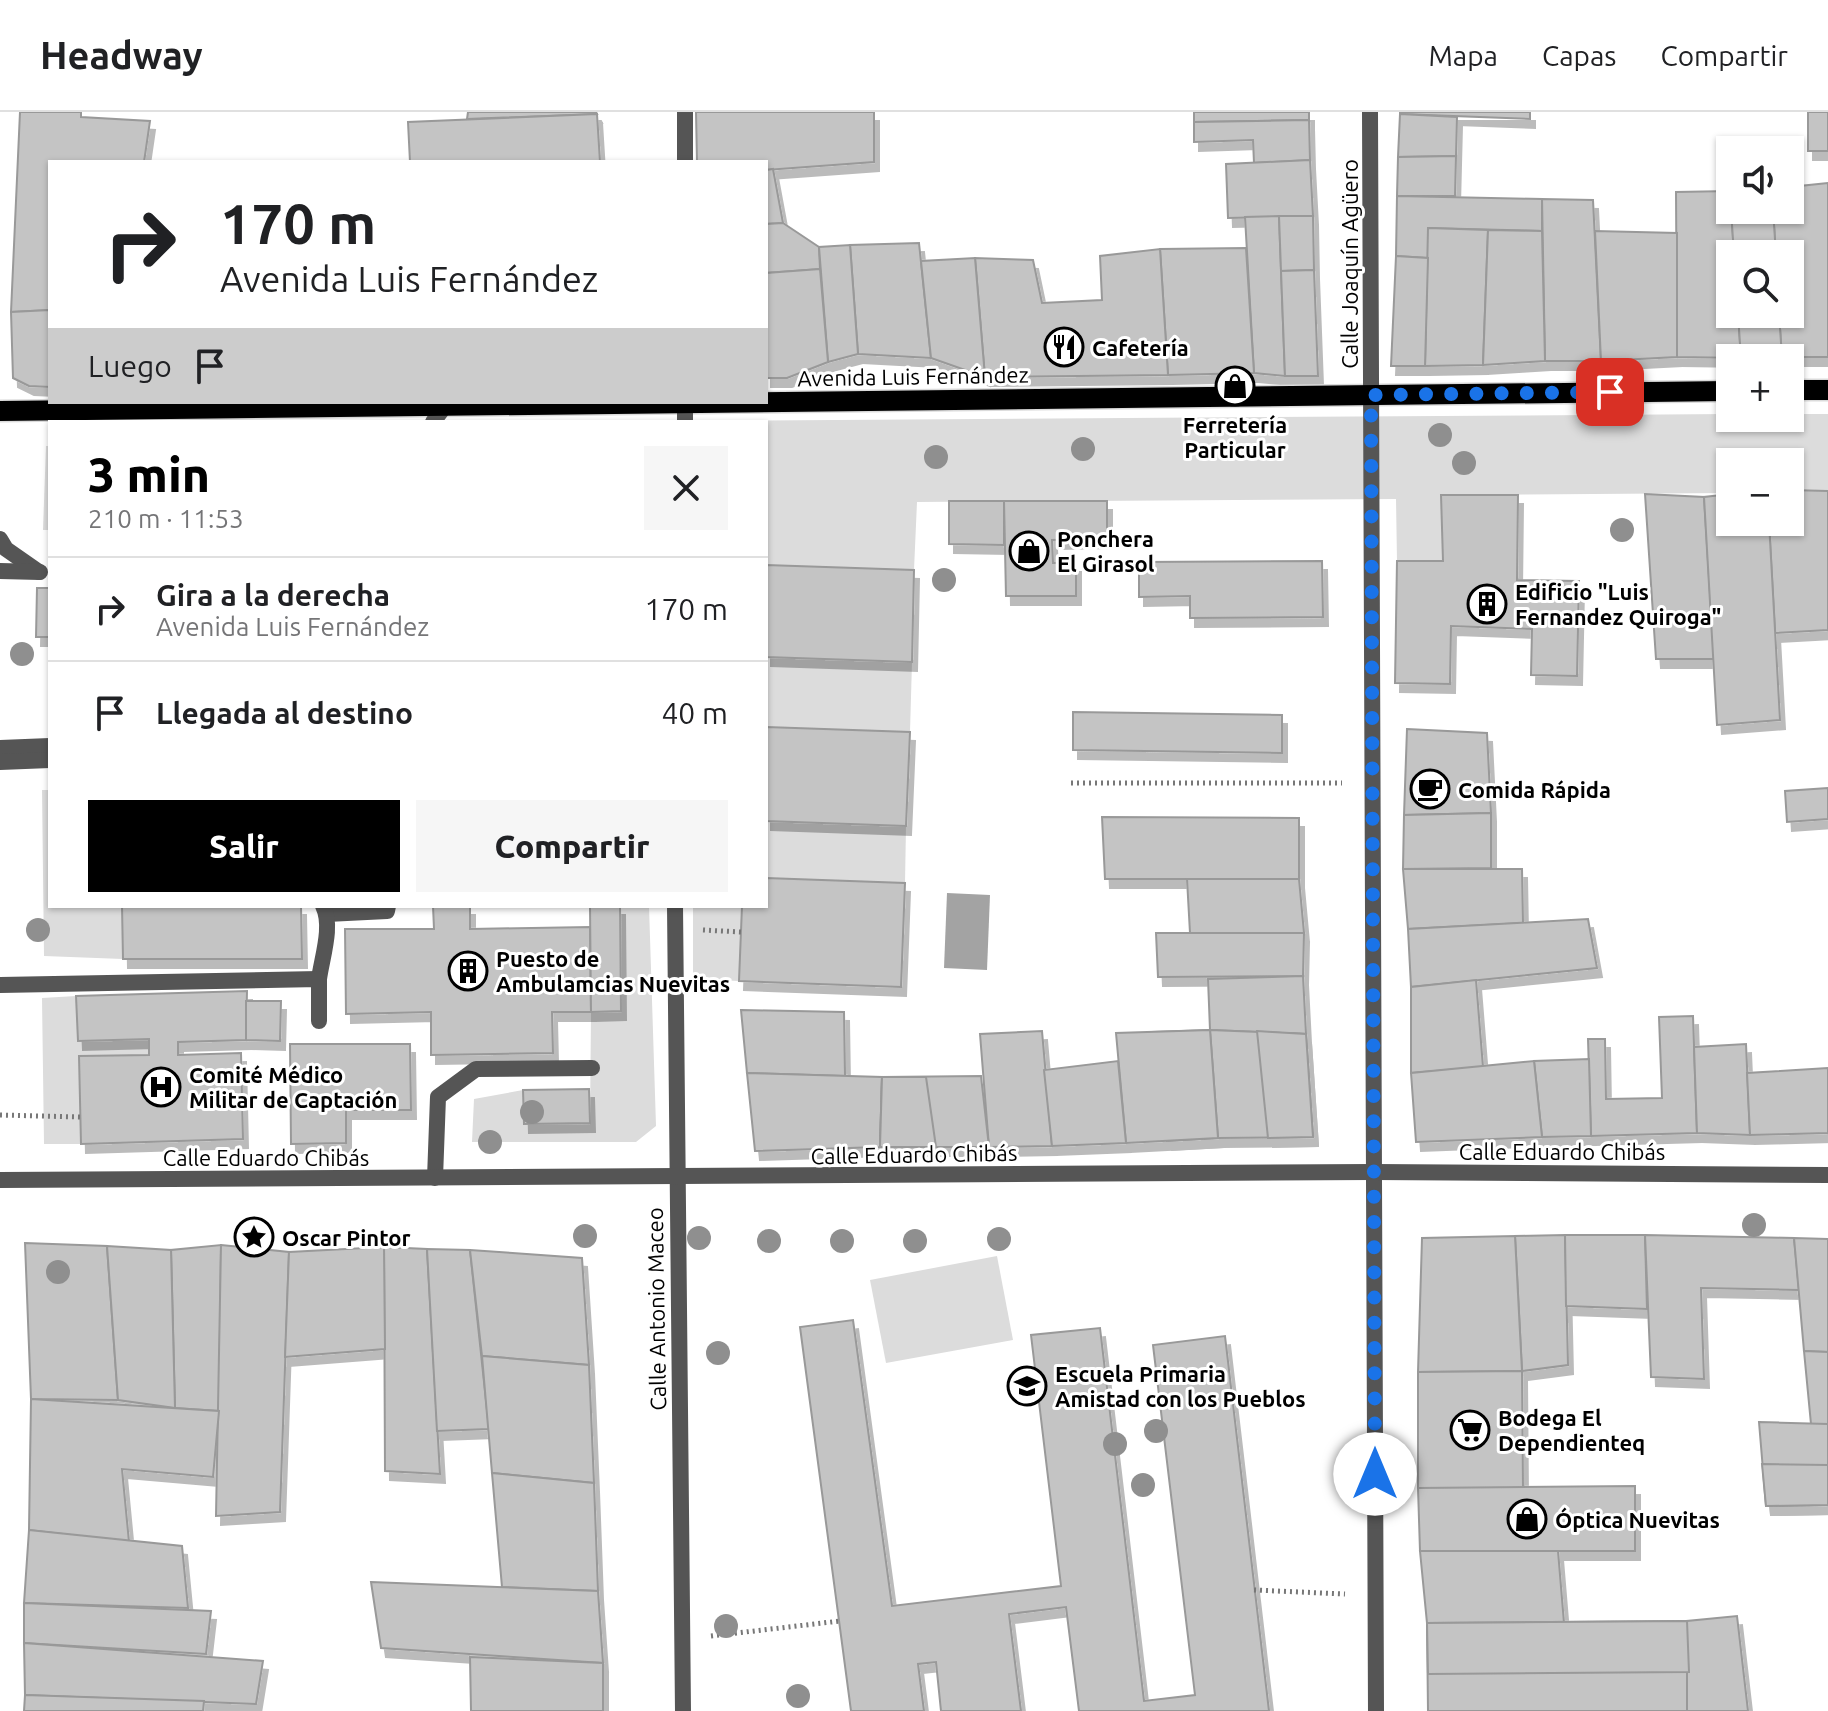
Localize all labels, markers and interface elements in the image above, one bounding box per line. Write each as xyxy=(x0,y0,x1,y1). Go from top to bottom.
text: Headway xyxy=(40,34,203,76)
text: Mapa xyxy=(1428,40,1498,71)
text: Capas xyxy=(1542,40,1617,71)
text: Compartir xyxy=(1661,40,1788,71)
map controls xyxy=(1716,136,1804,536)
button: sound xyxy=(1716,136,1804,224)
street label: Calle Joaquín Agüero xyxy=(1337,159,1362,369)
icon: right xyxy=(88,192,192,296)
text: 170 m xyxy=(220,192,376,255)
button: search xyxy=(1716,240,1804,328)
text: Avenida Luis Fernández xyxy=(220,258,598,299)
restaurant icon: Cafetería xyxy=(1043,326,1085,368)
place label: Cafetería xyxy=(1092,335,1189,360)
icon: arrive xyxy=(188,344,232,388)
button: + xyxy=(1716,344,1804,432)
text: Luego xyxy=(88,349,172,383)
pin xyxy=(1576,358,1644,426)
street label: Avenida Luis Fernández xyxy=(797,361,1029,391)
shop icon: Ferretería Particular xyxy=(1214,365,1256,407)
icon: arrive xyxy=(1588,370,1632,414)
place label: Ferretería Particular xyxy=(1183,412,1287,462)
button: close xyxy=(644,446,728,530)
text: 3 min xyxy=(88,447,210,501)
button: − xyxy=(1716,448,1804,536)
text: 210 m · 11:53 xyxy=(88,504,244,533)
place label: Ponchera El Girasol xyxy=(1057,526,1155,576)
shop icon: Ponchera El Girasol xyxy=(1008,530,1050,572)
text: Gira a la derecha xyxy=(156,578,390,612)
place label: Edificio "Luis Fernandez Quiroga" xyxy=(1515,579,1721,629)
building icon: Edificio "Luis Fernandez Quiroga" xyxy=(1466,583,1508,625)
icon: right xyxy=(88,587,132,631)
text: 170 m xyxy=(644,592,728,626)
text: Avenida Luis Fernández xyxy=(156,612,429,641)
icon: arrive xyxy=(88,691,132,735)
text: Llegada al destino xyxy=(156,696,413,730)
text: 40 m xyxy=(661,696,728,730)
cafe icon: Comida Rápida xyxy=(1409,768,1451,810)
place label: Comida Rápida xyxy=(1458,777,1611,802)
button: Salir xyxy=(88,800,400,892)
button: Compartir xyxy=(416,800,728,892)
place label: Puesto de Ambulamcias Nuevitas xyxy=(496,946,730,996)
building icon: Puesto de Ambulamcias Nuevitas xyxy=(447,950,489,992)
place label: Comité Médico Militar de Captación xyxy=(189,1062,397,1112)
hospital icon: Comité Médico Militar de Captación xyxy=(140,1066,182,1108)
street label: Calle Eduardo Chibás xyxy=(1459,1139,1665,1164)
street label: Calle Eduardo Chibás xyxy=(810,1140,1018,1168)
street label: Calle Eduardo Chibás xyxy=(163,1145,369,1170)
street label: Calle Antonio Maceo xyxy=(642,1207,670,1411)
place icon: Oscar Pintor xyxy=(233,1216,275,1258)
place label: Oscar Pintor xyxy=(282,1225,411,1250)
place label: Escuela Primaria Amistad con los Pueblos xyxy=(1055,1361,1306,1411)
school or university icon: Escuela Primaria Amistad con los Pueblos xyxy=(1006,1365,1048,1407)
place label: Bodega El Dependienteq xyxy=(1498,1405,1645,1455)
supermarket icon: Bodega El Dependienteq xyxy=(1449,1409,1491,1451)
position arrow xyxy=(1333,1432,1417,1516)
shop icon: Óptica Nuevitas xyxy=(1506,1498,1548,1540)
place label: Óptica Nuevitas xyxy=(1555,1507,1720,1532)

